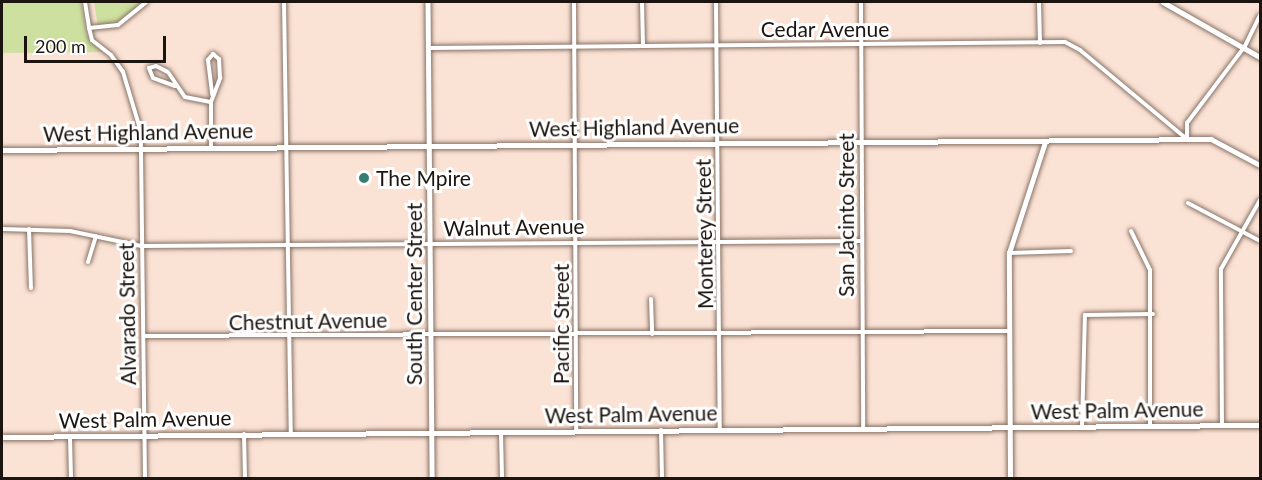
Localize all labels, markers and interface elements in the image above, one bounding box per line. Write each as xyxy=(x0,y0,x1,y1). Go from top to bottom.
street label: Cedar Avenue xyxy=(760,16,890,42)
scale bar xyxy=(27,24,170,62)
text: 200 m xyxy=(35,35,86,57)
street label: West Highland Avenue xyxy=(528,113,740,141)
street label: West Highland Avenue xyxy=(42,118,254,146)
street label: San Jacinto Street xyxy=(833,133,859,297)
street label: Monterey Street xyxy=(690,158,718,310)
place label: The Mpire xyxy=(376,165,471,191)
marker: The Mpire xyxy=(357,171,371,185)
street label: South Center Street xyxy=(401,203,427,385)
street label: Walnut Avenue xyxy=(443,213,585,241)
street label: Alvarado Street xyxy=(113,243,141,385)
street label: Pacific Street xyxy=(548,264,574,384)
street label: Chestnut Avenue xyxy=(228,307,388,335)
street label: West Palm Avenue xyxy=(1030,396,1204,424)
street label: West Palm Avenue xyxy=(544,400,718,428)
street label: West Palm Avenue xyxy=(58,405,232,433)

